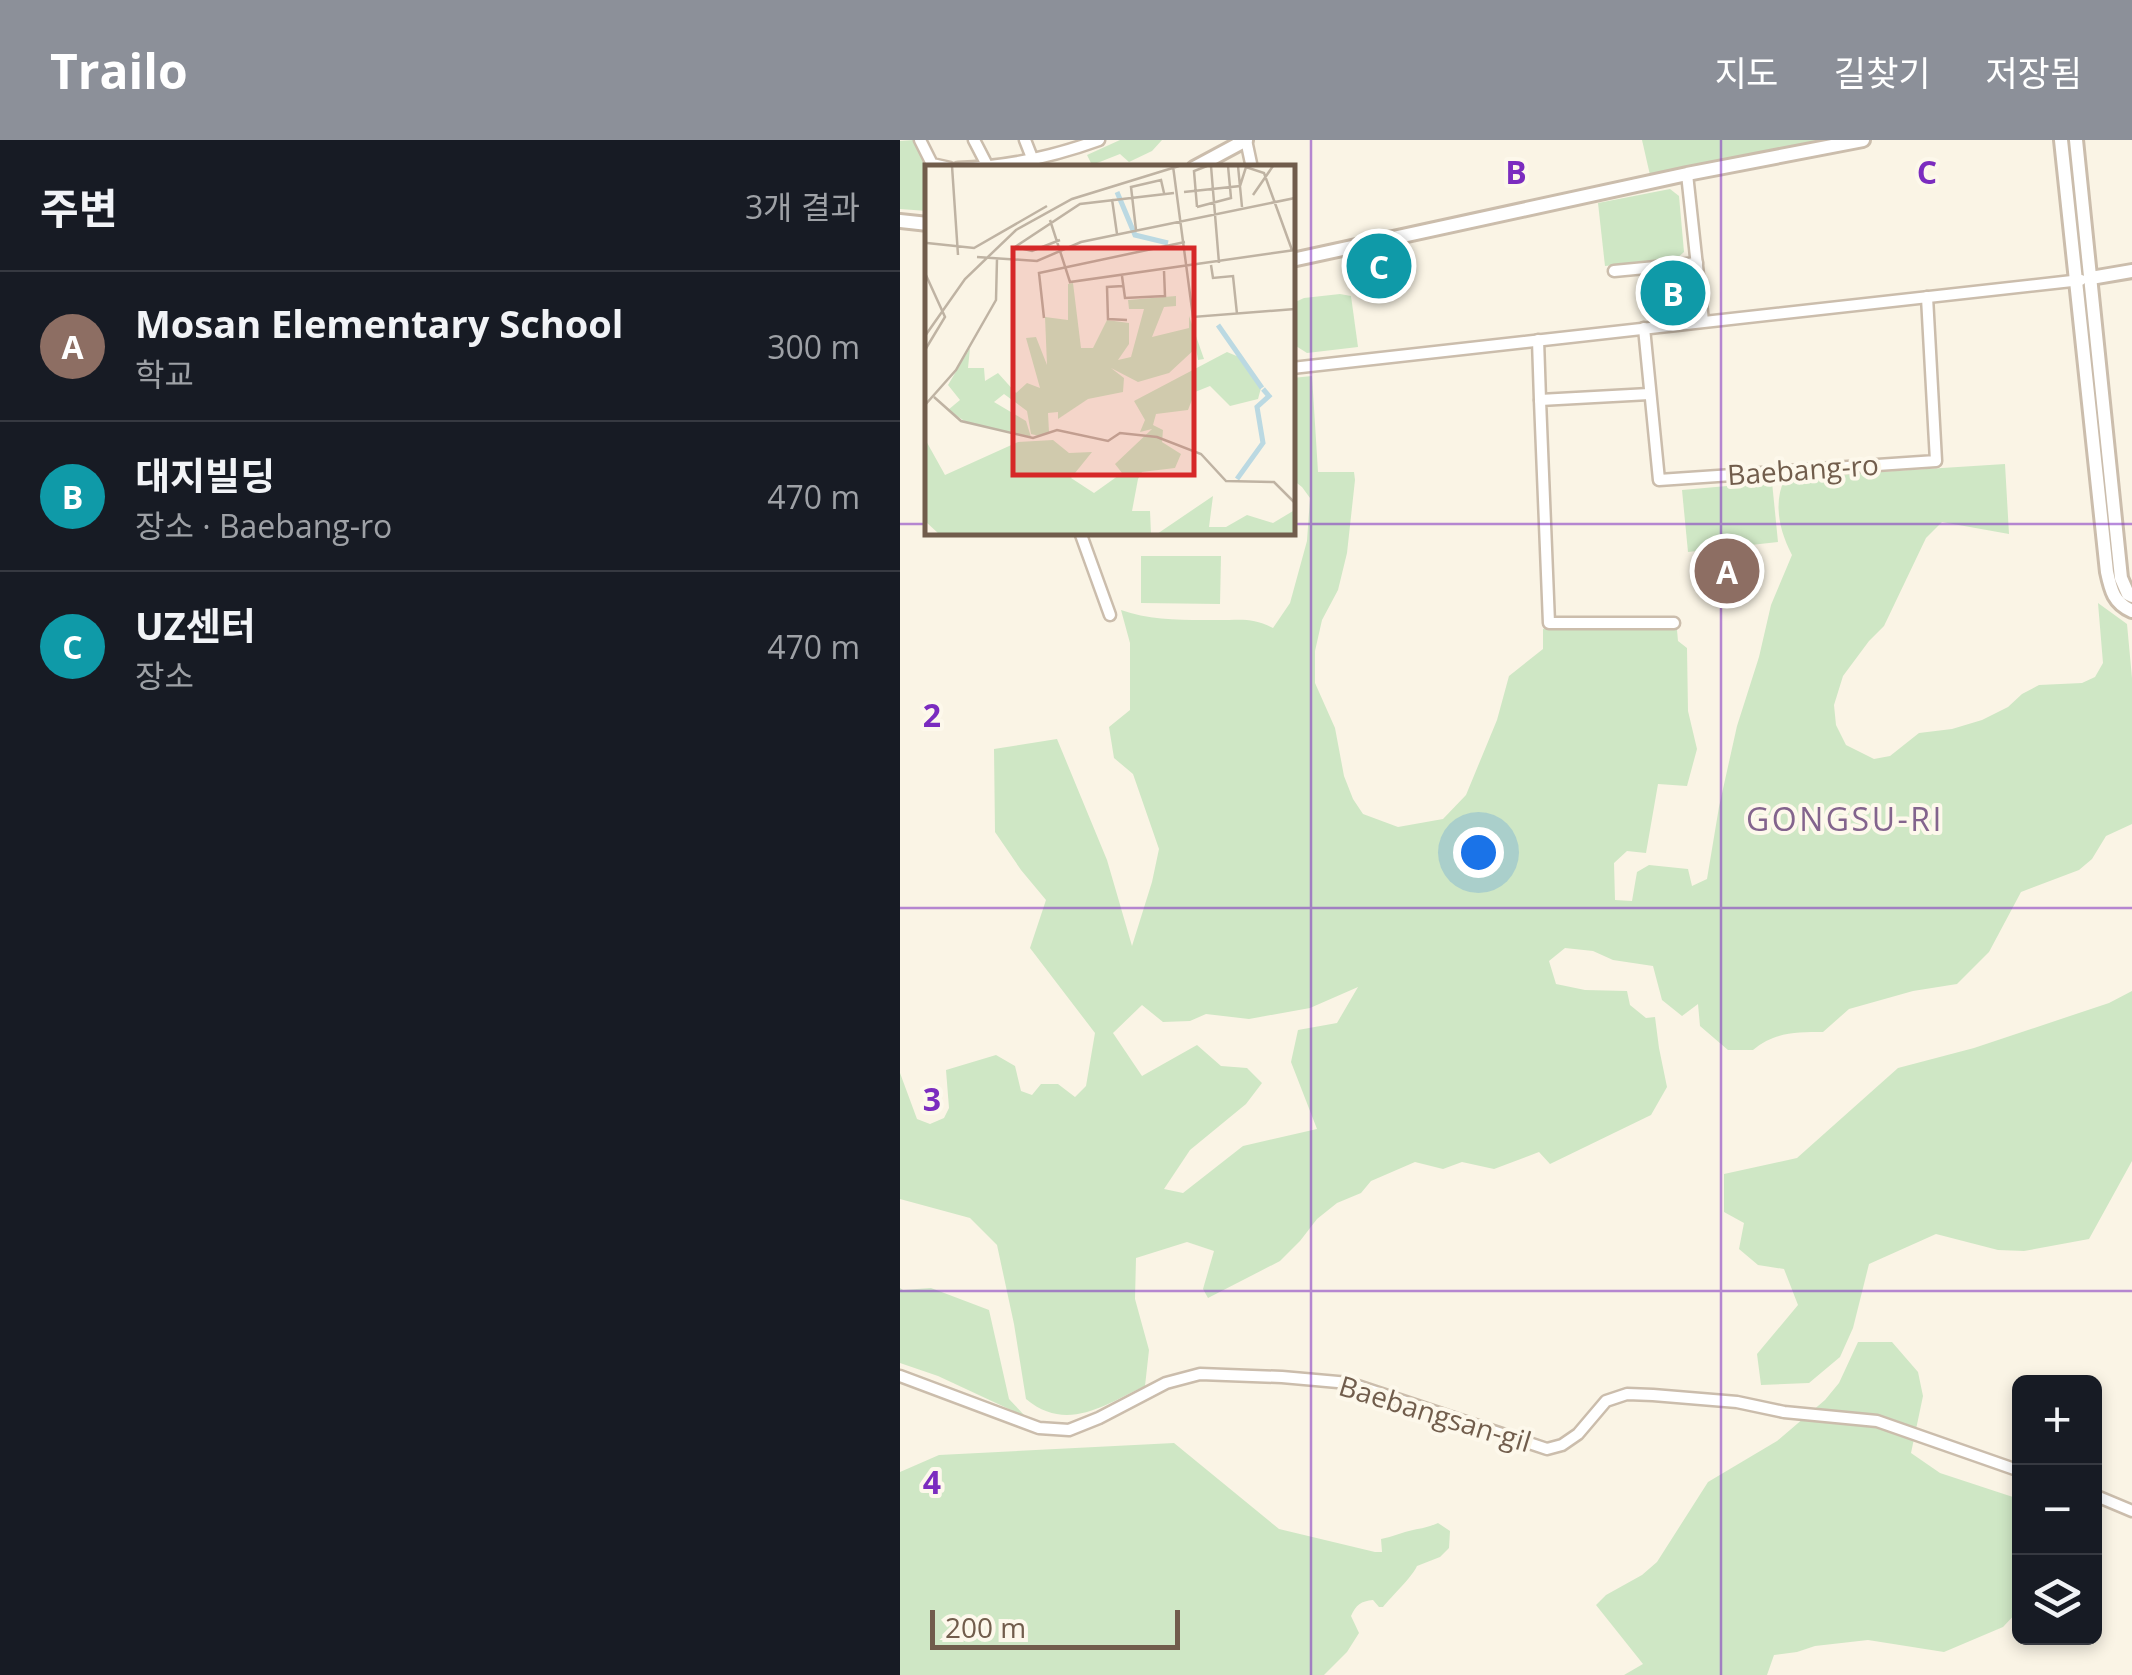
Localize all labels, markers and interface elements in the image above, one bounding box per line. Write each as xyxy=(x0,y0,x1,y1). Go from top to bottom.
text: Trailo xyxy=(50,38,188,103)
text: 지도 xyxy=(1714,49,1779,96)
text: 길찾기 xyxy=(1834,49,1930,96)
text: 저장됨 xyxy=(1985,49,2082,96)
text: B xyxy=(1505,150,1527,193)
text: C xyxy=(1917,150,1937,193)
inset map xyxy=(925,165,1295,535)
text: 주변 xyxy=(40,179,117,236)
text: 3개 결과 xyxy=(745,185,860,228)
pin: C xyxy=(1346,228,1412,304)
pin: B xyxy=(1640,256,1706,330)
text: Mosan Elementary School xyxy=(135,297,623,349)
text: A xyxy=(61,325,84,368)
text: 300 m xyxy=(767,325,860,368)
text: 학교 xyxy=(135,352,194,395)
street label: Baebang-ro xyxy=(1726,445,1880,493)
text: 대지빌딩 xyxy=(135,449,275,501)
text: B xyxy=(62,475,83,518)
text: 470 m xyxy=(767,475,860,518)
text: 장소 · Baebang-ro xyxy=(135,504,392,547)
pin: A xyxy=(1694,534,1760,608)
text: UZ센터 xyxy=(135,599,256,651)
text: C xyxy=(62,625,83,668)
text: 470 m xyxy=(767,625,860,668)
text: 장소 xyxy=(135,654,194,697)
text: 2 xyxy=(923,693,941,736)
district label: GONGSU-RI xyxy=(1746,797,1944,840)
your location xyxy=(1453,827,1504,878)
text: 3 xyxy=(923,1077,941,1120)
street label: Baebangsan-gil xyxy=(1335,1366,1536,1460)
map controls xyxy=(2012,1375,2102,1645)
button: + xyxy=(2012,1375,2102,1465)
text: 4 xyxy=(923,1460,941,1503)
button: − xyxy=(2012,1465,2102,1555)
button: layers xyxy=(2012,1555,2102,1645)
scale bar xyxy=(930,1605,1180,1650)
text: 200 m xyxy=(945,1608,1026,1646)

